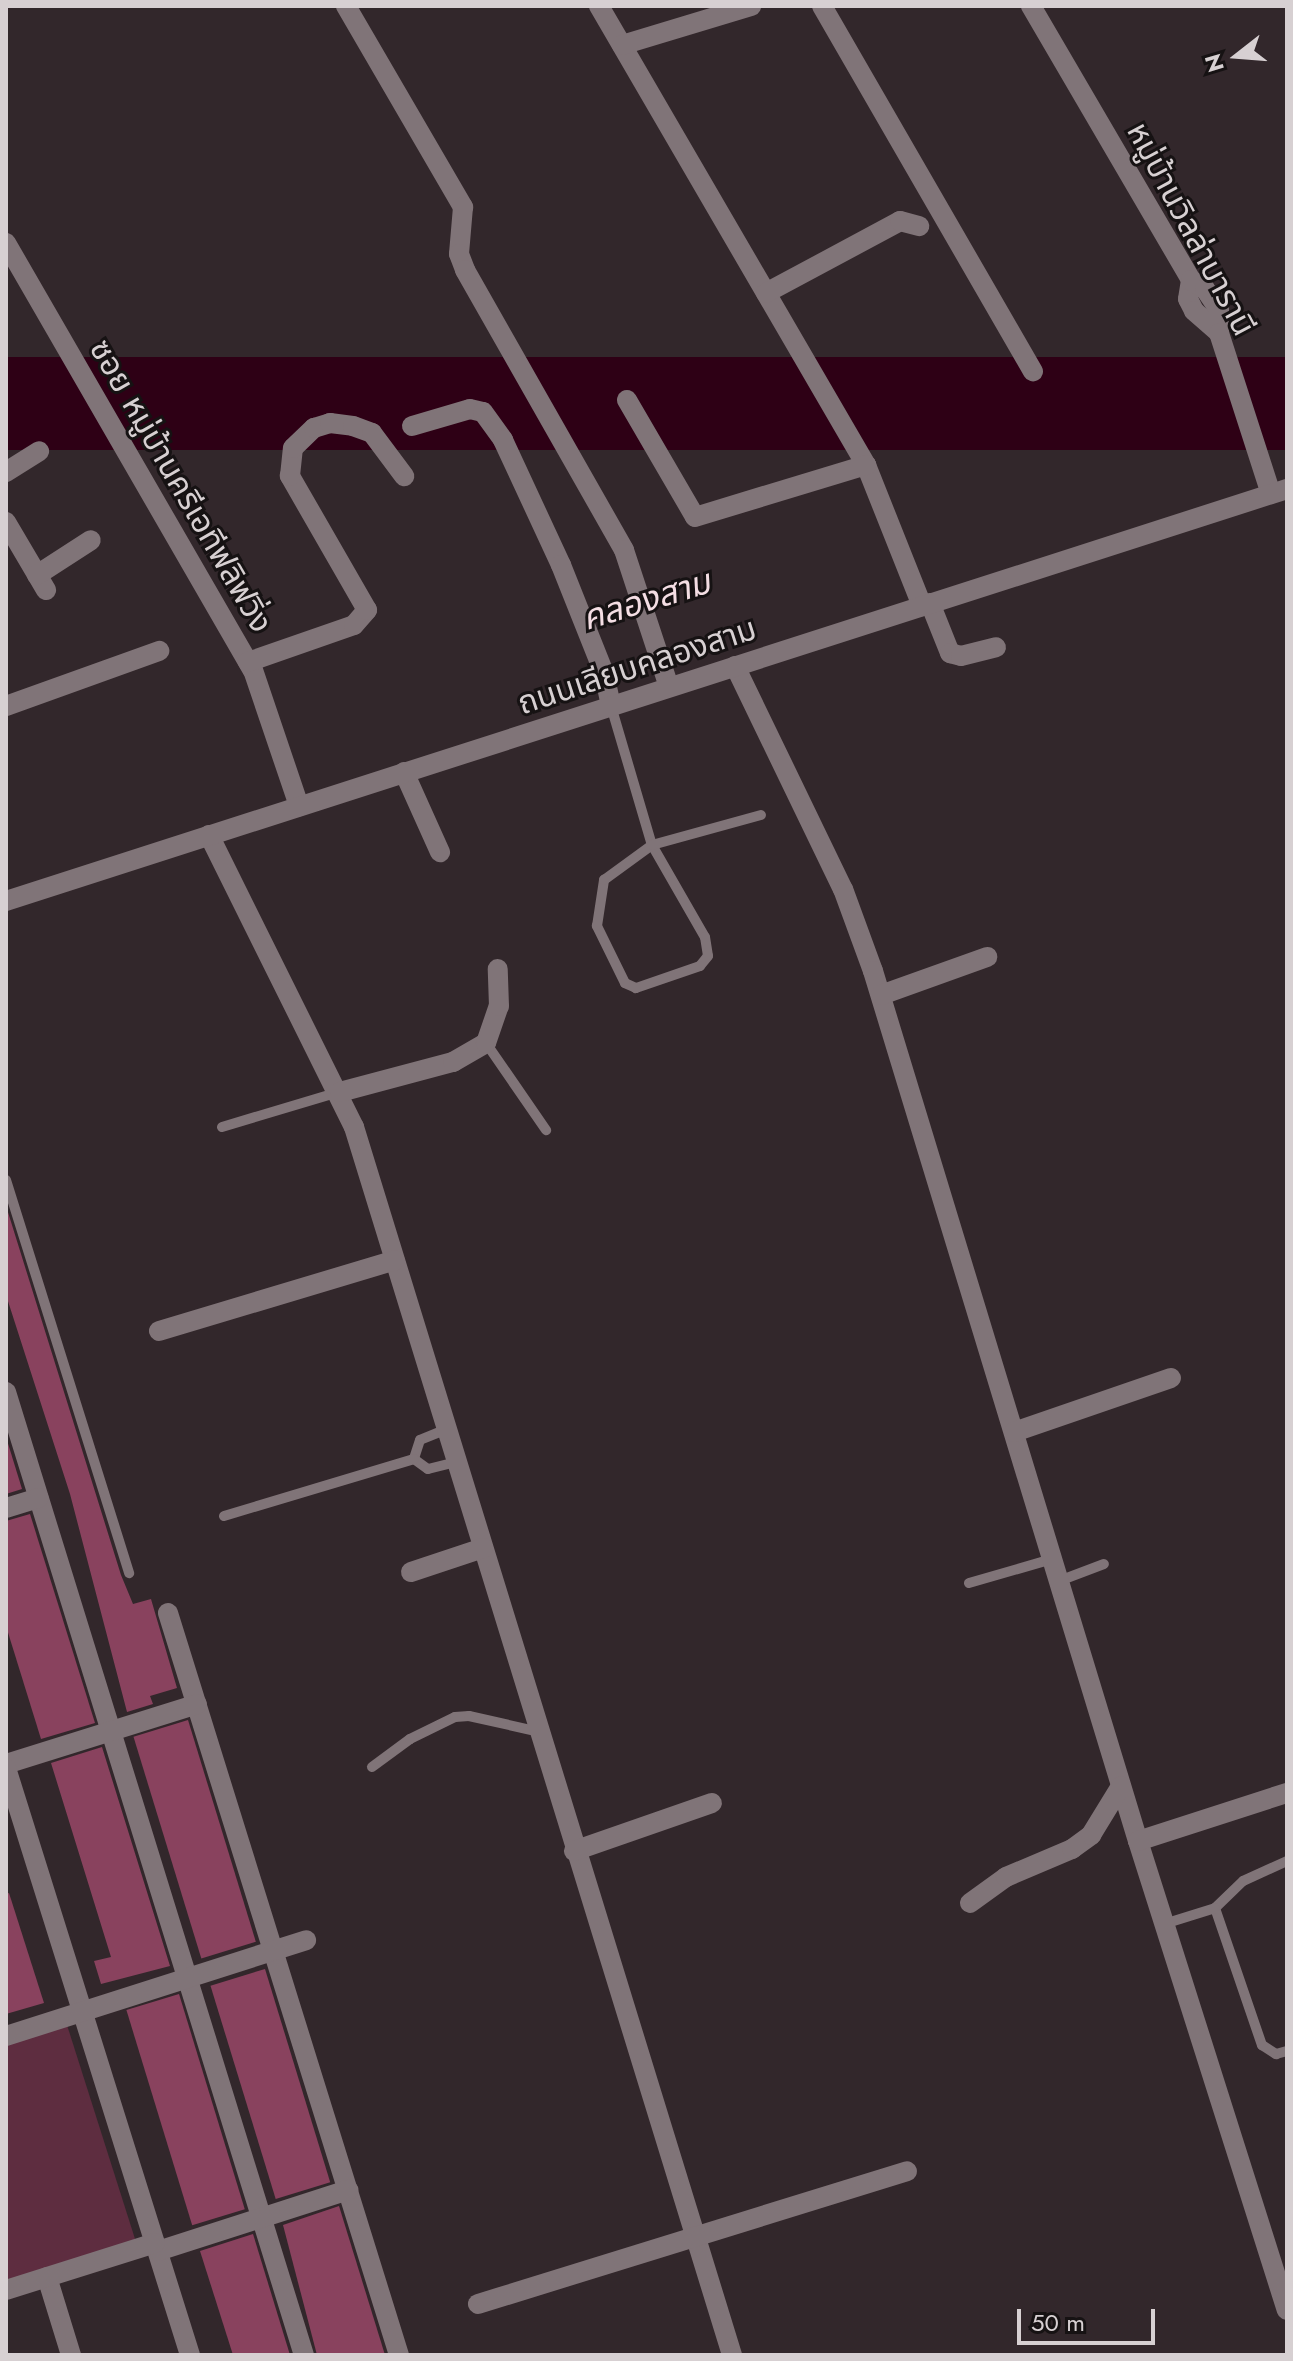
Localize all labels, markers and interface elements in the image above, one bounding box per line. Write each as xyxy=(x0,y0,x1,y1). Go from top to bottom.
north arrow xyxy=(1197,16,1277,96)
text: N xyxy=(1196,50,1232,76)
street label: หมู่บ้านวิลล่าบารานี xyxy=(1119,116,1263,342)
street label: ซอย หมู่บ้านครีเอทีฟลิฟวิ่ง xyxy=(81,333,281,639)
water label: คลองสาม xyxy=(577,561,715,639)
street label: ถนนเลียบคลองสาม xyxy=(513,609,761,723)
scale bar xyxy=(1021,2293,1159,2343)
text: 50 m xyxy=(1031,2305,1085,2340)

